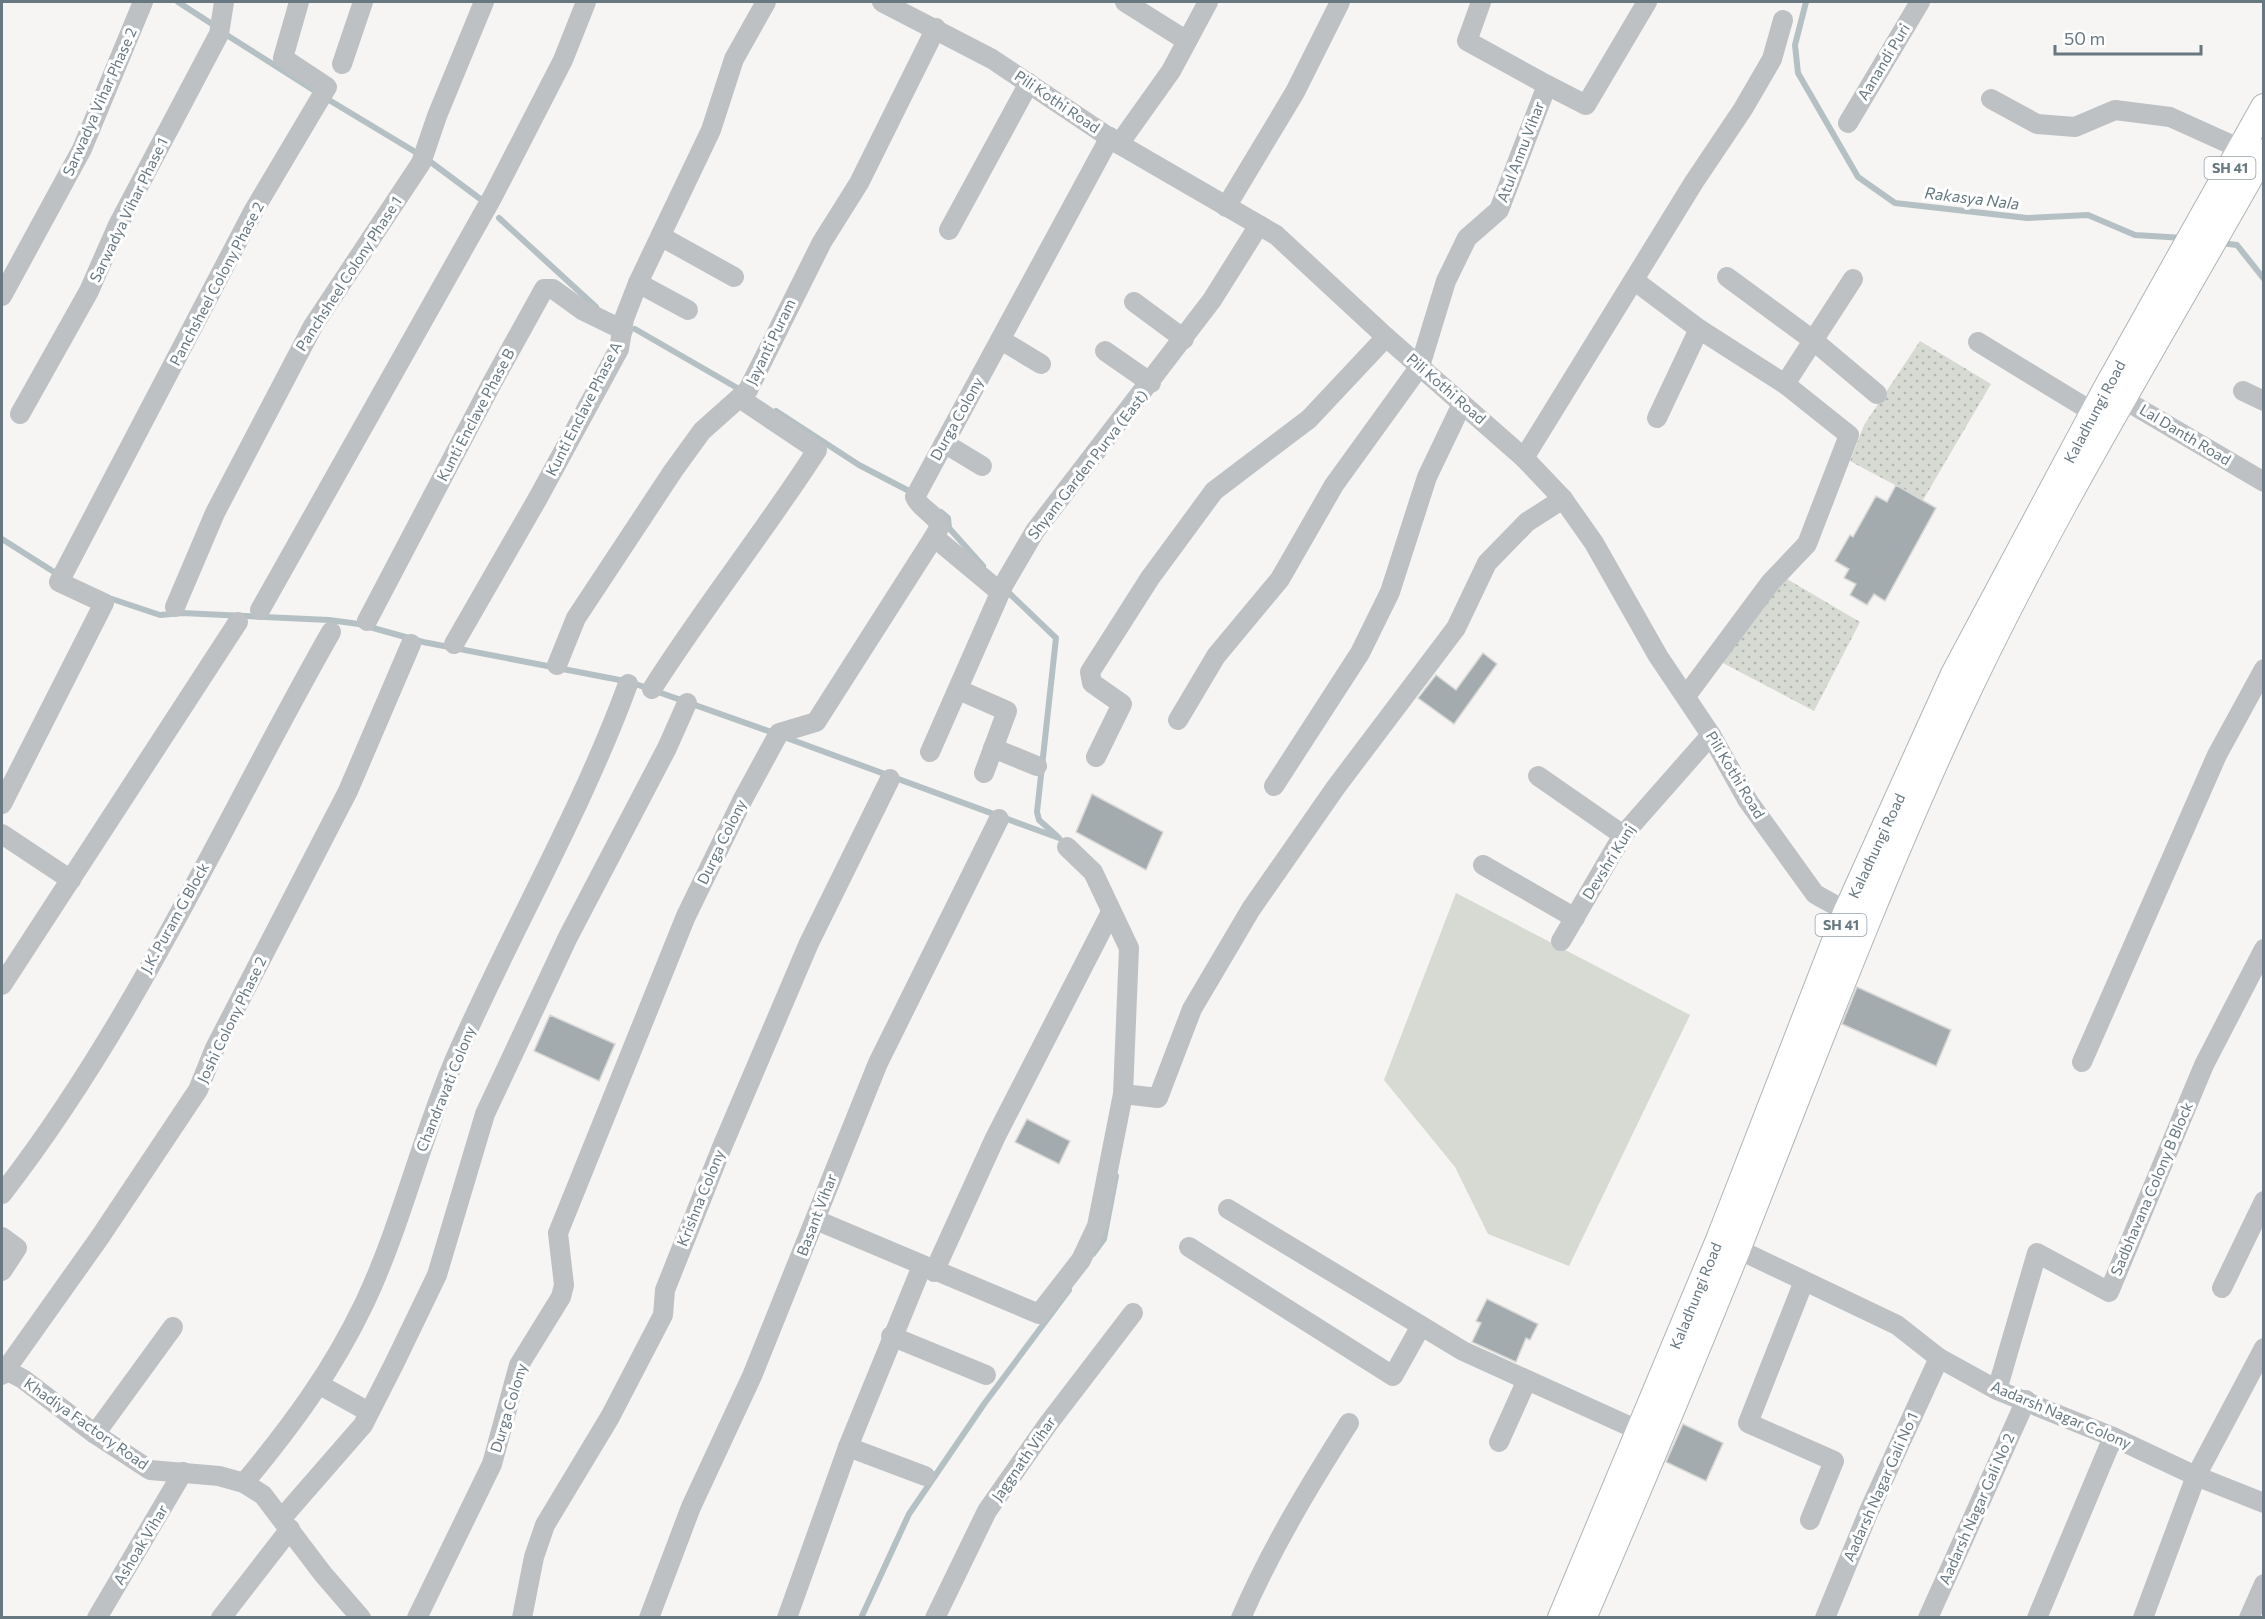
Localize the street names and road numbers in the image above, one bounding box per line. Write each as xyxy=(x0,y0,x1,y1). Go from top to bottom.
street label: Aanandi Puri xyxy=(1853,20,1913,103)
street label: Sarwadya Vihar Phase 2 xyxy=(58,25,140,179)
street label: Pili Kothi Road xyxy=(1012,66,1104,136)
street label: Atul Annu Vihar xyxy=(1493,99,1548,205)
street label: Sarwadya Vihar Phase 1 xyxy=(85,134,171,285)
road number: SH 41 xyxy=(2204,157,2256,179)
street label: Panchsheel Colony Phase 1 xyxy=(291,193,405,354)
street label: Panchsheel Colony Phase 2 xyxy=(165,199,267,368)
street label: Jayanti Puram xyxy=(742,296,799,388)
street label: Kunti Enclave Phase A xyxy=(541,338,625,479)
street label: Kunti Enclave Phase B xyxy=(433,345,518,484)
street label: Pili Kothi Road xyxy=(1404,349,1490,427)
street label: Kaladhungi Road xyxy=(2059,357,2129,466)
street label: Durga Colony xyxy=(926,374,986,463)
street label: Shyam Garden Purva (East) xyxy=(1023,386,1151,543)
street label: Lal Danth Road xyxy=(2137,400,2234,468)
street label: Pili Kothi Road xyxy=(1703,728,1769,821)
street label: Kaladhungi Road xyxy=(1844,790,1908,901)
street label: Durga Colony xyxy=(693,796,750,887)
street label: Devshri Kunj xyxy=(1578,821,1638,902)
street label: J.K. Puram G Block xyxy=(136,859,212,976)
road number: SH 41 xyxy=(1816,914,1866,936)
street label: Joshi Colony Phase 2 xyxy=(193,954,269,1086)
street label: Chandravati Colony xyxy=(412,1023,479,1154)
street label: Sadbhavana Colony B Block xyxy=(2106,1099,2196,1278)
street label: Krishna Colony xyxy=(672,1146,728,1249)
street label: Basant Vihar xyxy=(792,1171,840,1258)
street label: Kaladhungi Road xyxy=(1665,1240,1725,1352)
street label: Durga Colony xyxy=(486,1361,530,1455)
street label: Khadiya Factory Road xyxy=(21,1373,152,1473)
street label: Aadarsh Nagar Colony xyxy=(1989,1376,2134,1452)
street label: Aadarsh Nagar Gali No 1 xyxy=(1839,1409,1921,1564)
street label: Jaggnath Vihar xyxy=(987,1413,1059,1504)
street label: Aadarsh Nagar Gali No 2 xyxy=(1935,1430,2018,1587)
street label: Ashoak Vihar xyxy=(109,1501,171,1588)

